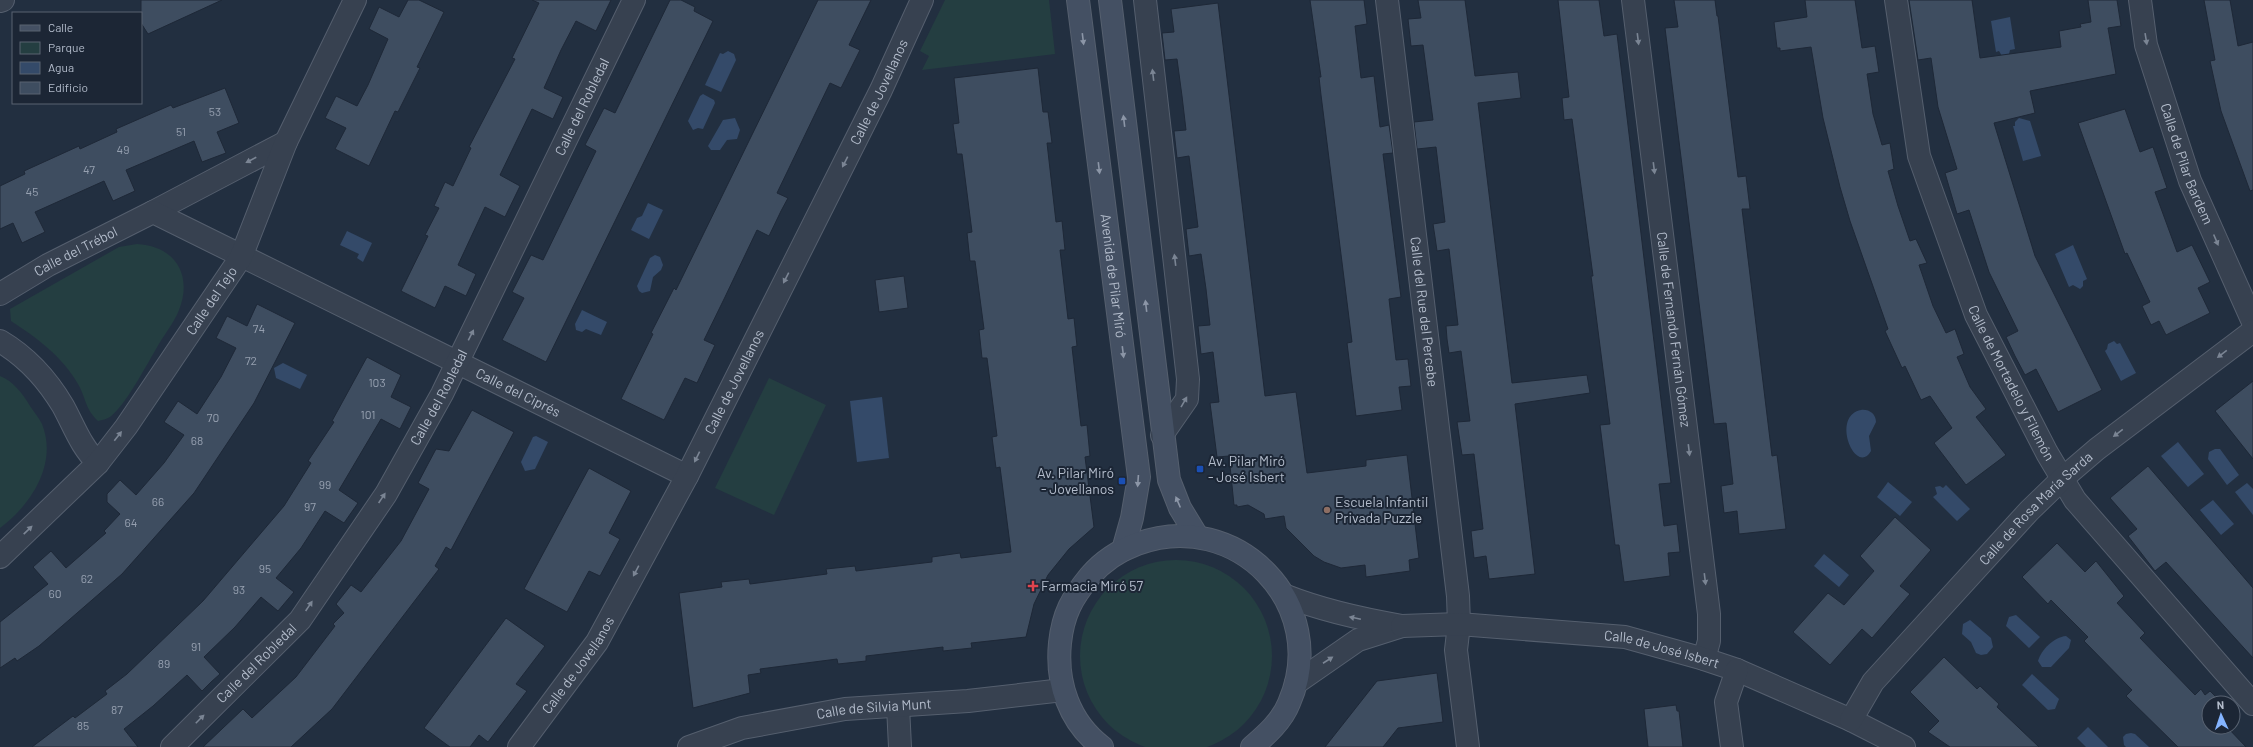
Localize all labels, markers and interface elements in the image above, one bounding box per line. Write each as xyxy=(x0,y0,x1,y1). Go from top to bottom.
legend xyxy=(12,12,142,104)
text: Calle xyxy=(48,20,73,34)
one-way arrow xyxy=(1080,33,1086,45)
one-way arrow xyxy=(1635,33,1641,45)
one-way arrow xyxy=(2143,33,2149,45)
street label: Calle de Jovellanos xyxy=(846,36,911,147)
text: Parque xyxy=(48,40,85,54)
street label: Calle del Robledal xyxy=(551,55,612,158)
text: Agua xyxy=(48,60,74,74)
one-way arrow xyxy=(1150,69,1157,81)
text: Edificio xyxy=(48,80,88,94)
street label: Calle de Pilar Bardem xyxy=(2157,101,2217,227)
house number: 53 xyxy=(209,104,221,118)
one-way arrow xyxy=(1121,115,1127,127)
house number: 51 xyxy=(176,124,186,138)
house number: 49 xyxy=(117,142,129,156)
one-way arrow xyxy=(842,156,848,167)
one-way arrow xyxy=(246,157,257,163)
house number: 47 xyxy=(83,162,95,176)
one-way arrow xyxy=(1096,162,1102,174)
one-way arrow xyxy=(1651,162,1657,174)
house number: 45 xyxy=(26,184,38,198)
street label: Avenida de Pilar Miró xyxy=(1097,213,1130,339)
street label: Calle del Trébol xyxy=(31,222,120,280)
street label: Calle de Fernando Fernán Gómez xyxy=(1654,231,1695,428)
one-way arrow xyxy=(2213,235,2219,246)
street label: Calle del Rue del Percebe xyxy=(1407,236,1442,388)
one-way arrow xyxy=(1172,254,1178,266)
street label: Calle del Tejo xyxy=(182,263,240,338)
one-way arrow xyxy=(783,272,789,283)
one-way arrow xyxy=(1143,300,1149,312)
street label: Calle de Mortadelo y Filemón xyxy=(1965,303,2059,463)
house number: 74 xyxy=(253,321,265,335)
street label: Calle de Jovellanos xyxy=(700,326,767,437)
one-way arrow xyxy=(468,329,474,341)
street label: Calle del Robledal xyxy=(406,346,470,448)
one-way arrow xyxy=(1120,346,1126,358)
one-way arrow xyxy=(2217,350,2227,358)
house number: 72 xyxy=(245,353,257,367)
street label: Calle del Ciprés xyxy=(473,364,564,420)
house number: 103 xyxy=(368,375,386,389)
one-way arrow xyxy=(1180,396,1187,408)
house number: 101 xyxy=(361,407,375,421)
house number: 70 xyxy=(207,410,219,424)
one-way arrow xyxy=(2113,429,2124,437)
one-way arrow xyxy=(114,431,123,442)
house number: 68 xyxy=(191,433,203,447)
one-way arrow xyxy=(1686,444,1692,456)
street label: Calle de Rosa María Sarda xyxy=(1975,448,2096,568)
one-way arrow xyxy=(694,451,700,462)
place label: Av. Pilar Miró - José Isbert xyxy=(1208,452,1285,485)
place label: Av. Pilar Miró - Jovellanos xyxy=(1037,464,1114,497)
marker: Av. Pilar Miró - José Isbert xyxy=(1195,464,1205,474)
one-way arrow xyxy=(1134,475,1141,487)
marker: Av. Pilar Miró - Jovellanos xyxy=(1117,476,1127,486)
house number: 99 xyxy=(319,477,331,491)
one-way arrow xyxy=(378,493,386,503)
place label: Escuela Infantil Privada Puzzle xyxy=(1335,493,1428,526)
house number: 66 xyxy=(152,494,164,508)
one-way arrow xyxy=(1175,497,1181,508)
house number: 97 xyxy=(304,499,316,513)
marker: Escuela Infantil Privada Puzzle xyxy=(1322,505,1332,515)
house number: 64 xyxy=(125,515,137,529)
one-way arrow xyxy=(23,525,33,534)
house number: 95 xyxy=(259,561,271,575)
one-way arrow xyxy=(632,565,639,577)
house number: 62 xyxy=(81,571,93,585)
one-way arrow xyxy=(1701,573,1708,585)
place label: Farmacia Miró 57 xyxy=(1041,577,1143,594)
marker: Farmacia Miró 57 xyxy=(1028,581,1038,591)
house number: 93 xyxy=(233,582,245,596)
house number: 60 xyxy=(49,586,61,600)
one-way arrow xyxy=(306,600,313,612)
street label: Calle de Jovellanos xyxy=(538,613,617,717)
one-way arrow xyxy=(1348,614,1361,620)
street label: Calle del Robledal xyxy=(212,619,300,706)
street label: Calle de José Isbert xyxy=(1604,626,1722,672)
house number: 91 xyxy=(191,639,201,653)
house number: 89 xyxy=(158,656,170,670)
one-way arrow xyxy=(1322,656,1333,663)
street label: Calle de Silvia Munt xyxy=(815,694,932,722)
north arrow xyxy=(2201,695,2241,735)
text: N xyxy=(2216,698,2224,711)
house number: 87 xyxy=(111,702,123,716)
one-way arrow xyxy=(195,715,205,724)
house number: 85 xyxy=(77,718,89,732)

